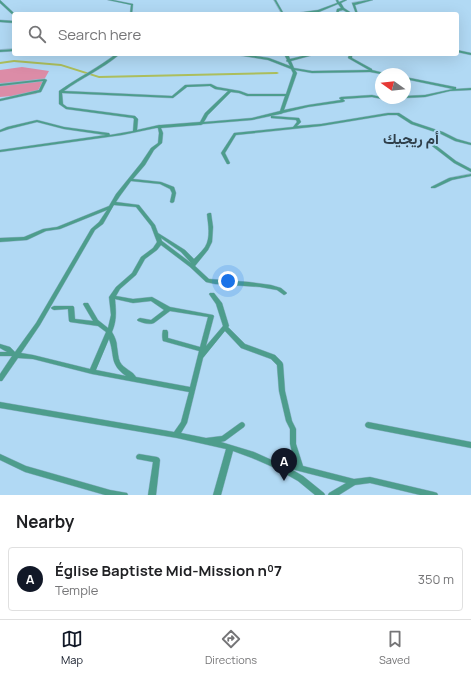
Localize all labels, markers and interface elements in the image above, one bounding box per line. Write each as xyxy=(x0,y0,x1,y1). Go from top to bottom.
search box xyxy=(12,12,459,56)
icon: search xyxy=(26,23,48,45)
text: Search here xyxy=(58,24,141,45)
north arrow xyxy=(375,68,411,104)
district label: أم ريجيك xyxy=(383,128,439,149)
your location xyxy=(218,271,238,291)
pin: A xyxy=(271,448,297,481)
text: Nearby xyxy=(16,510,74,533)
text: Église Baptiste Mid-Mission n⁰7 xyxy=(55,560,282,581)
text: A xyxy=(26,570,34,588)
text: 350 m xyxy=(418,570,454,588)
text: Temple xyxy=(55,581,98,599)
tab: Map xyxy=(61,628,83,667)
tab: Directions xyxy=(205,628,257,667)
tab: Saved xyxy=(379,628,410,667)

